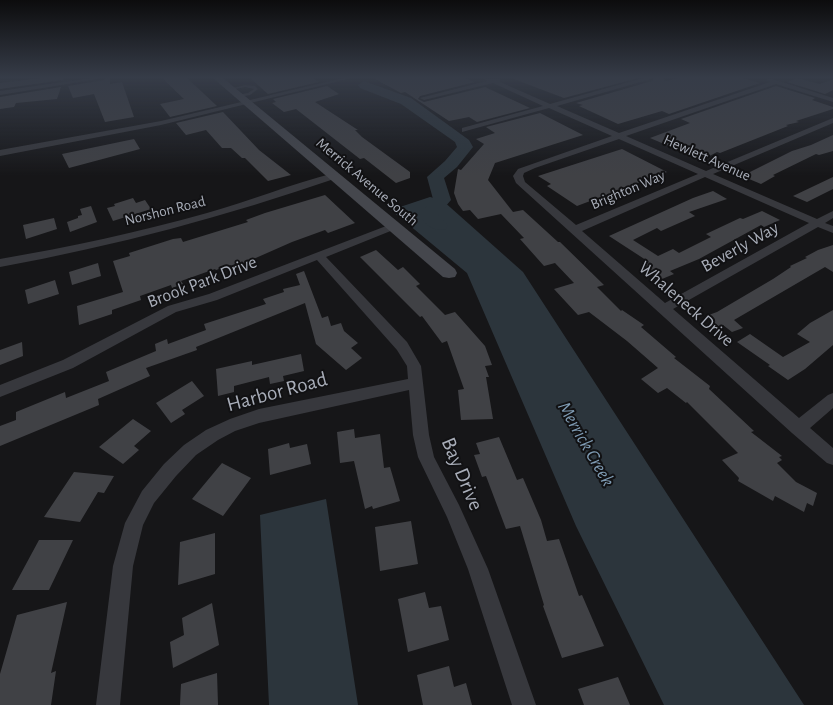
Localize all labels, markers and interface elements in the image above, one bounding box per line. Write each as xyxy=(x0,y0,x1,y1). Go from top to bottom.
street label: Hewlett Avenue xyxy=(661,131,753,185)
street label: Merrick Avenue South xyxy=(312,134,422,230)
street label: Brighton Way xyxy=(588,166,668,214)
street label: Norshon Road xyxy=(123,192,207,230)
street label: Beverly Way xyxy=(697,217,783,277)
street label: Brook Park Drive xyxy=(144,251,260,313)
street label: Whaleneck Drive xyxy=(634,257,738,351)
street label: Harbor Road xyxy=(224,366,330,418)
water label: Merrick Creek xyxy=(553,398,619,490)
street label: Bay Drive xyxy=(435,434,489,514)

